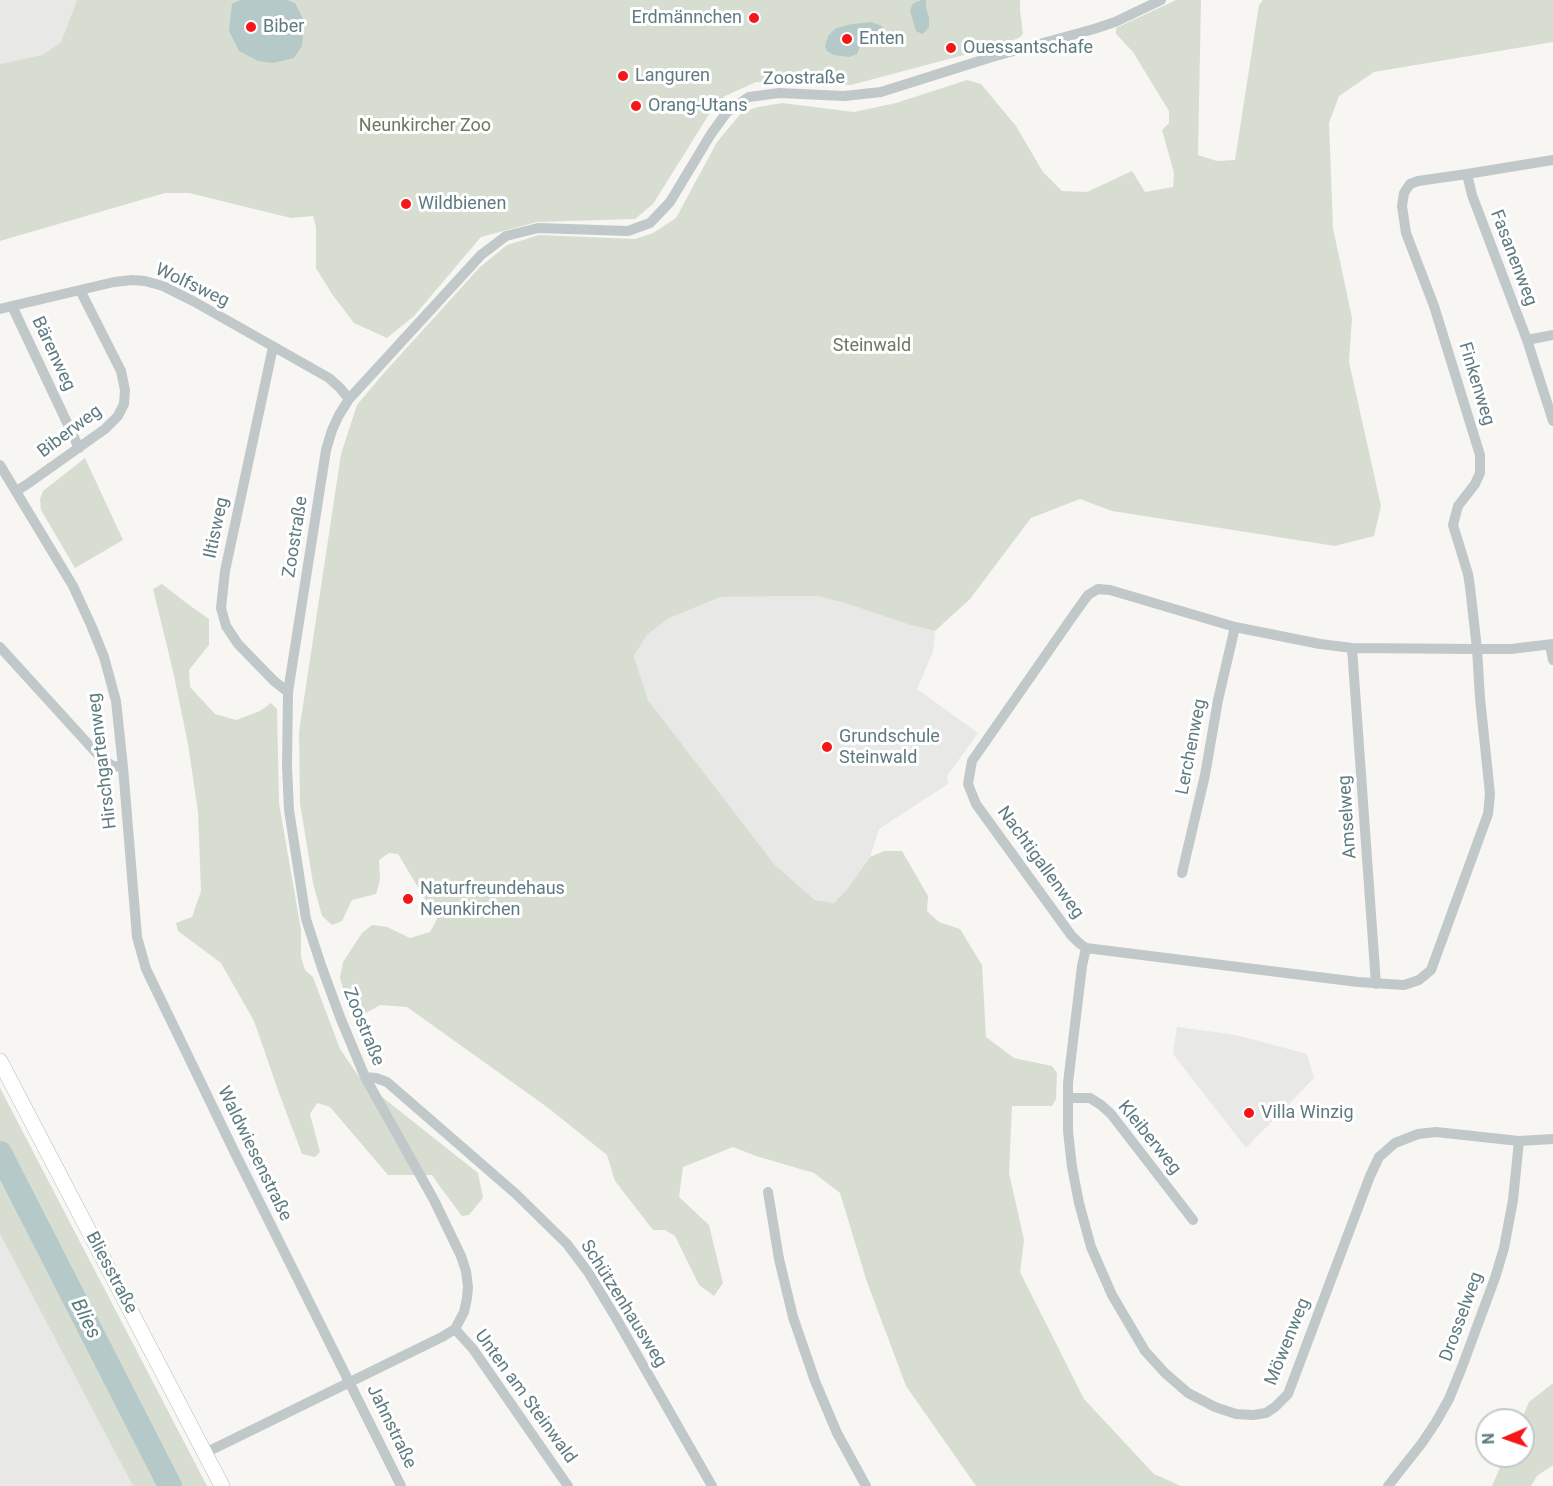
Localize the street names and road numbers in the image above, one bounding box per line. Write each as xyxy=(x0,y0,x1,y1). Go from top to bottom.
street label: Zoostraße xyxy=(763,67,845,91)
street label: Fasanenweg xyxy=(1485,207,1541,309)
street label: Wolfsweg xyxy=(152,260,232,312)
street label: Bärenweg xyxy=(26,313,80,395)
street label: Finkenweg xyxy=(1453,340,1499,428)
street label: Biberweg xyxy=(34,401,106,463)
street label: Iltisweg xyxy=(200,495,234,561)
street label: Zoostraße xyxy=(279,495,313,579)
street label: Hirschgartenweg xyxy=(84,692,122,830)
street label: Lerchenweg xyxy=(1172,697,1212,797)
street label: Amselweg xyxy=(1334,774,1362,860)
street label: Nachtigallenweg xyxy=(992,803,1088,923)
street label: Zoostraße xyxy=(338,985,388,1069)
street label: Waldwiesenstraße xyxy=(212,1083,296,1225)
street label: Kleiberweg xyxy=(1113,1097,1185,1179)
street label: Bliesstraße xyxy=(80,1228,142,1318)
street label: Schützenhausweg xyxy=(575,1236,671,1372)
street label: Drosselweg xyxy=(1436,1269,1488,1365)
street label: Möwenweg xyxy=(1261,1295,1315,1389)
street label: Unten am Steinwald xyxy=(469,1326,581,1468)
street label: Jahnstraße xyxy=(361,1382,421,1472)

